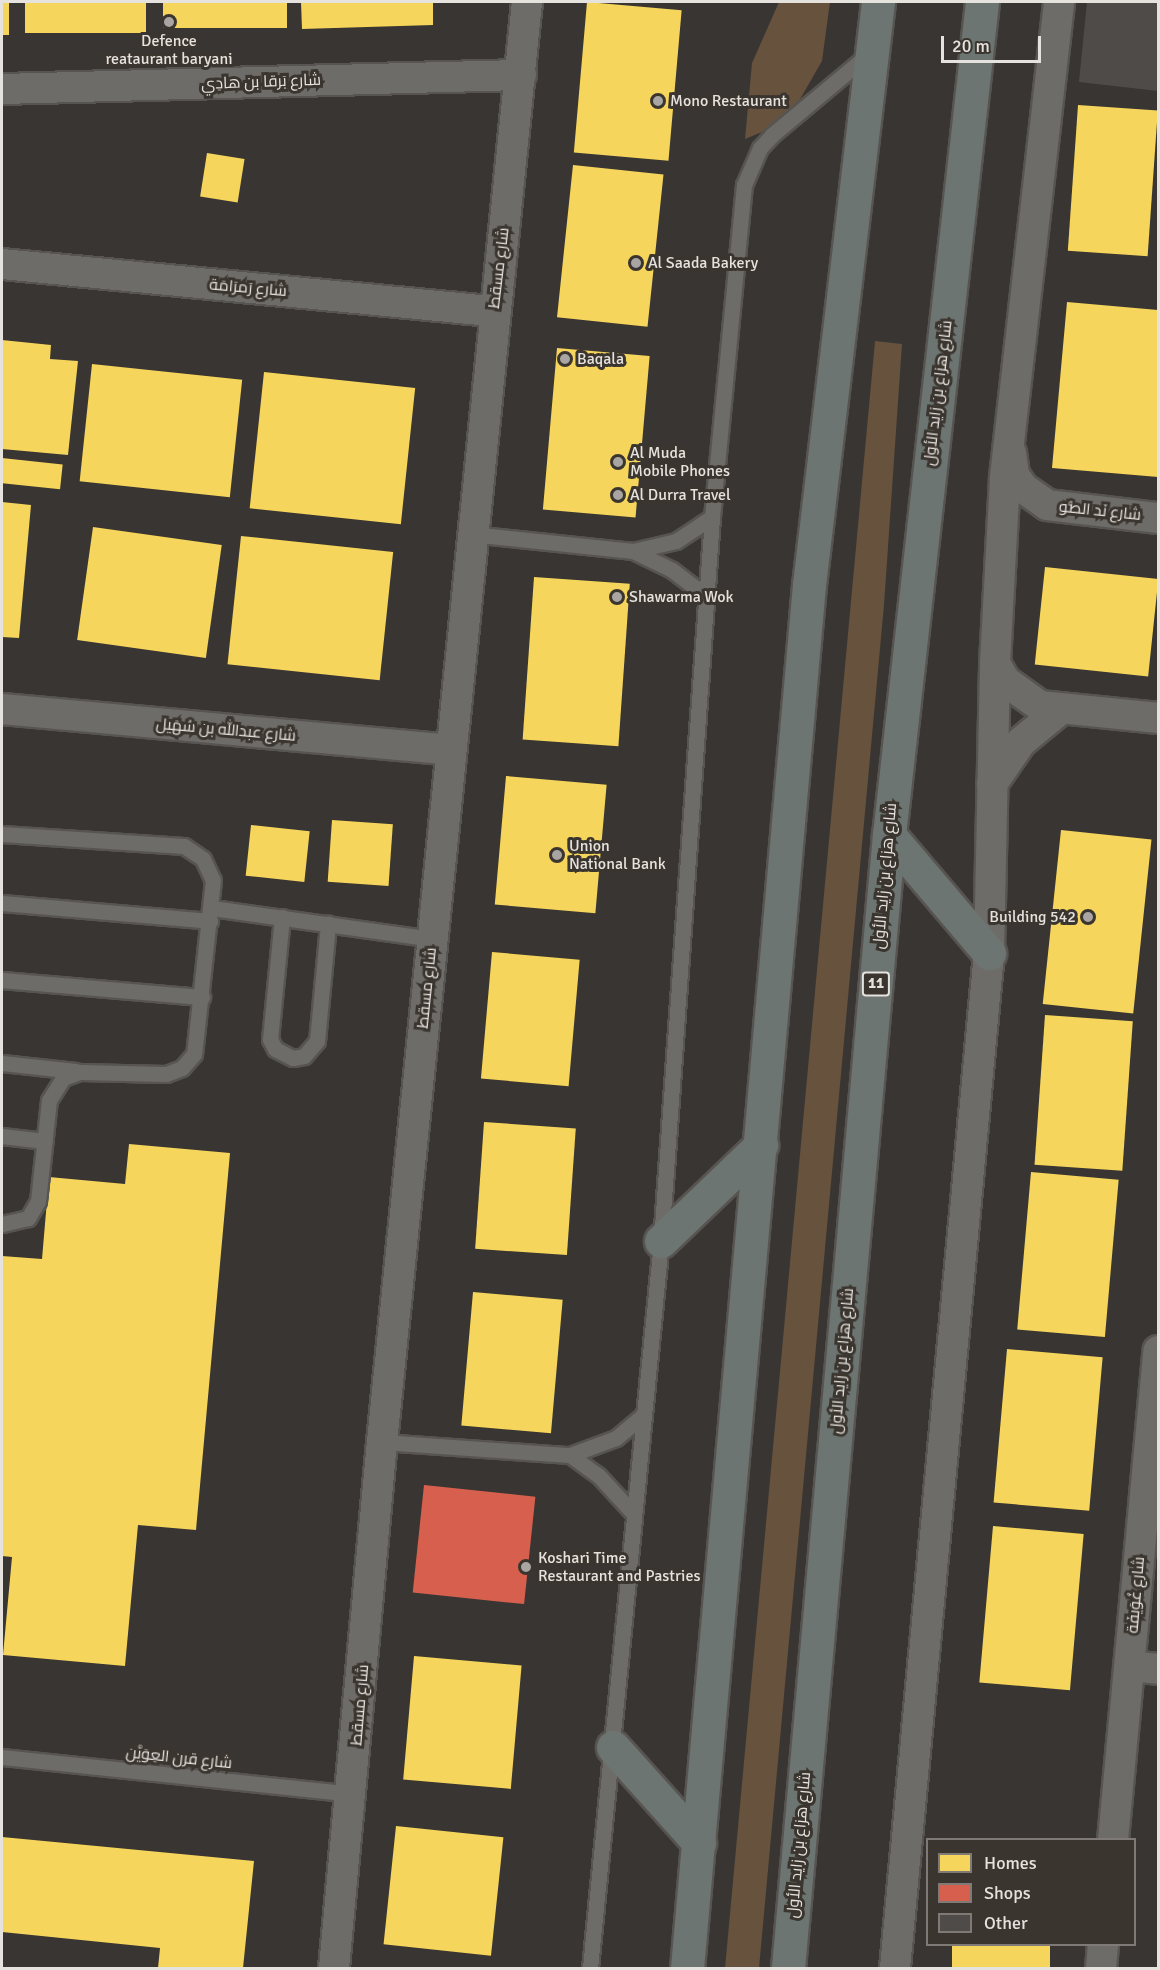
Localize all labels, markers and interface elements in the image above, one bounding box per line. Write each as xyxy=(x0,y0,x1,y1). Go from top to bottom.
marker: Defence reataurant baryani xyxy=(162,15,176,29)
scale bar xyxy=(944,24,1044,62)
place label: Defence reataurant baryani xyxy=(105,31,233,69)
text: 20 m xyxy=(952,35,990,57)
street label: شارع بَرقا بن هادِي xyxy=(201,70,321,94)
place label: Mono Restaurant xyxy=(670,91,787,111)
marker: Mono Restaurant xyxy=(651,94,665,108)
street label: شارع مسقط xyxy=(485,226,513,310)
place label: Al Saada Bakery xyxy=(648,253,758,273)
marker: Al Saada Bakery xyxy=(629,256,643,270)
street label: شارع رَمرَامَة xyxy=(209,275,287,301)
street label: شارع هزاع بن زايد الأول xyxy=(920,319,956,467)
place label: Baqala xyxy=(577,349,624,369)
marker: Baqala xyxy=(558,352,572,366)
place label: Al Muda Mobile Phones xyxy=(630,443,730,481)
marker: Al Muda Mobile Phones xyxy=(611,455,625,469)
place label: Al Durra Travel xyxy=(630,485,731,505)
marker: Al Durra Travel xyxy=(611,488,625,502)
street label: شارع نَد الصُّو xyxy=(1058,497,1142,525)
place label: Shawarma Wok xyxy=(629,587,734,607)
marker: Shawarma Wok xyxy=(610,590,624,604)
street label: شارع عبدالله بن سُهَيل xyxy=(155,714,297,746)
street label: شارع هزاع بن زايد الأول xyxy=(869,802,901,950)
place label: Union National Bank xyxy=(569,836,666,874)
marker: Union National Bank xyxy=(550,848,564,862)
place label: Building 542 xyxy=(989,907,1076,927)
marker: Building 542 xyxy=(1081,910,1095,924)
street label: شارع مسقط xyxy=(413,946,441,1030)
road number: 11 xyxy=(861,972,891,996)
street label: شارع هزاع بن زايد الأول xyxy=(826,1287,858,1435)
place label: Koshari Time Restaurant and Pastries xyxy=(538,1548,700,1586)
street label: شارع غُوَيفَة xyxy=(1123,1556,1149,1634)
marker: Koshari Time Restaurant and Pastries xyxy=(519,1560,533,1574)
street label: شارع مسقط xyxy=(347,1664,373,1746)
street label: شارع قرن العِوَيَّن xyxy=(125,1743,233,1773)
street label: شارع هزاع بن زايد الأول xyxy=(783,1771,815,1919)
legend xyxy=(926,1838,1136,1946)
text: Homes xyxy=(984,1852,1037,1874)
text: Shops xyxy=(984,1882,1031,1904)
text: Other xyxy=(984,1912,1028,1934)

